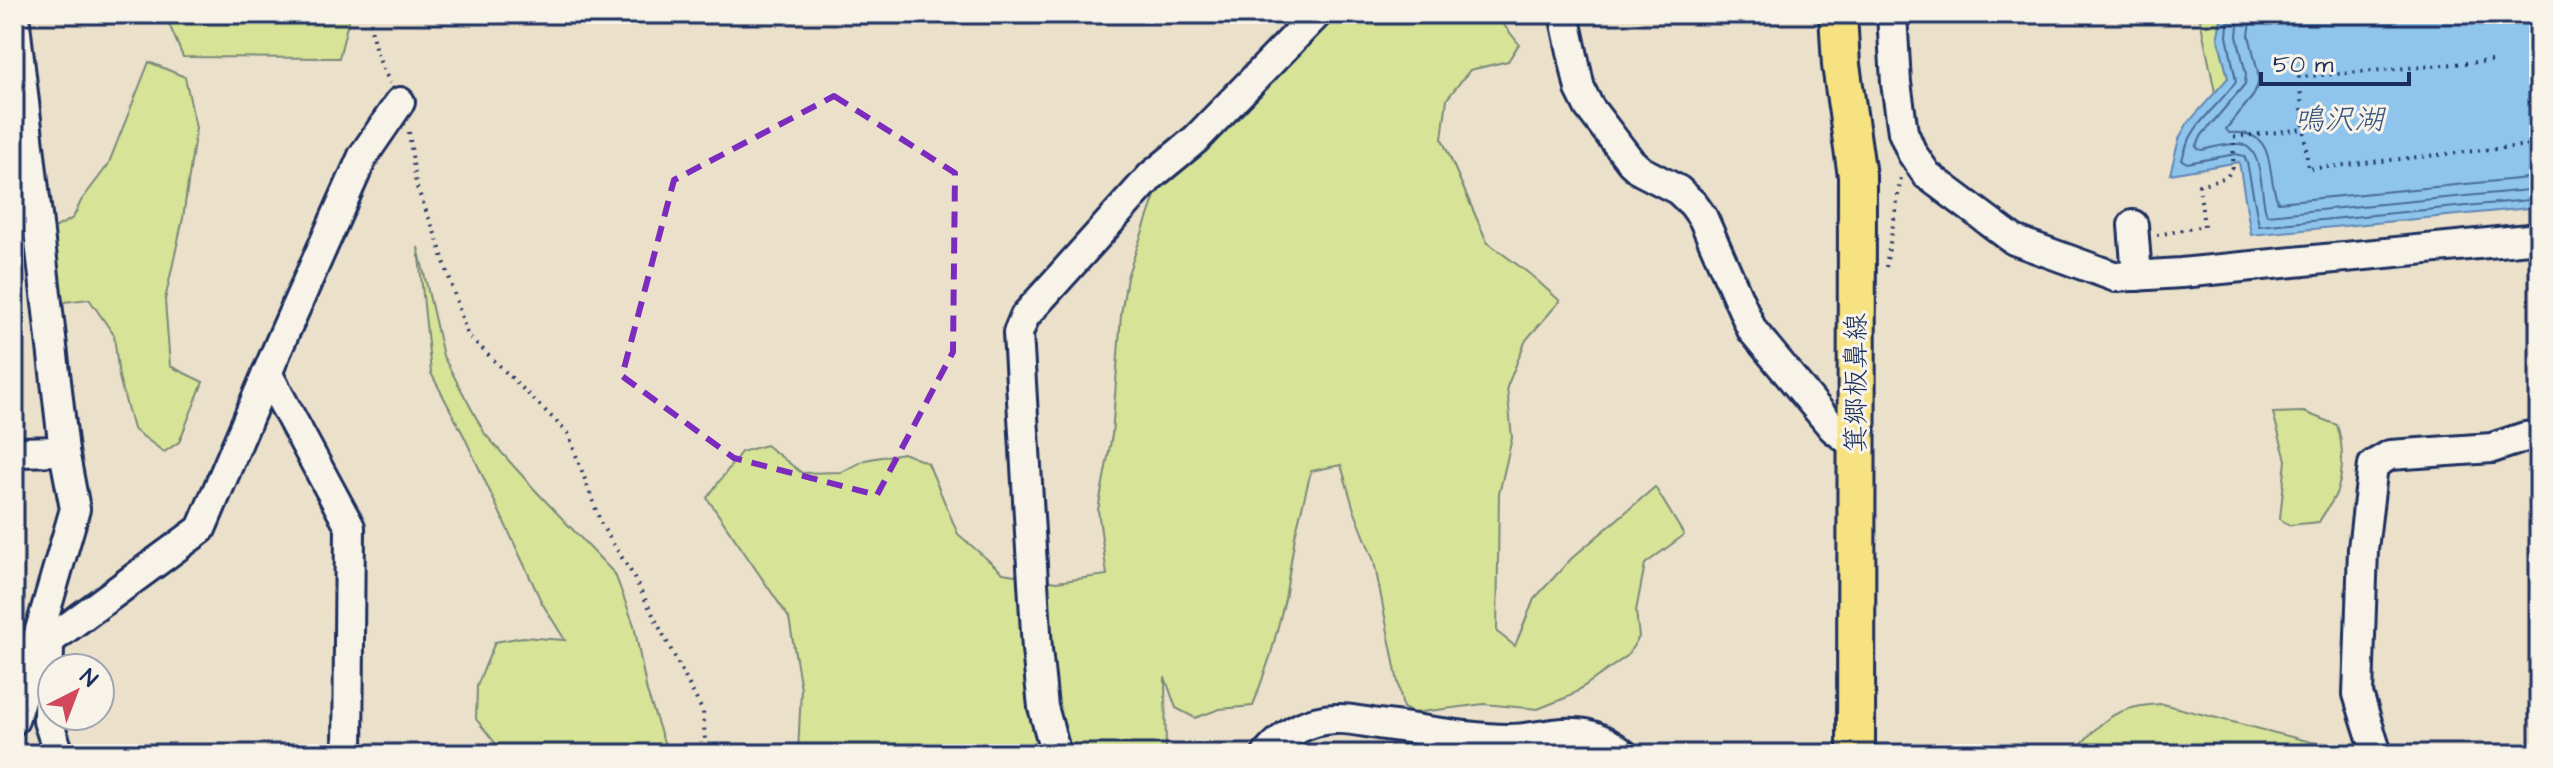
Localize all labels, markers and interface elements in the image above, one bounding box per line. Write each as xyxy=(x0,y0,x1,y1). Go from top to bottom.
scale bar xyxy=(2261,36,2409,86)
text: 50 m xyxy=(2273,48,2334,82)
water label: 鳴沢湖 xyxy=(2294,99,2387,141)
street label: 箕郷板鼻線 xyxy=(1837,313,1876,453)
north arrow xyxy=(36,652,116,732)
text: N xyxy=(73,662,104,695)

